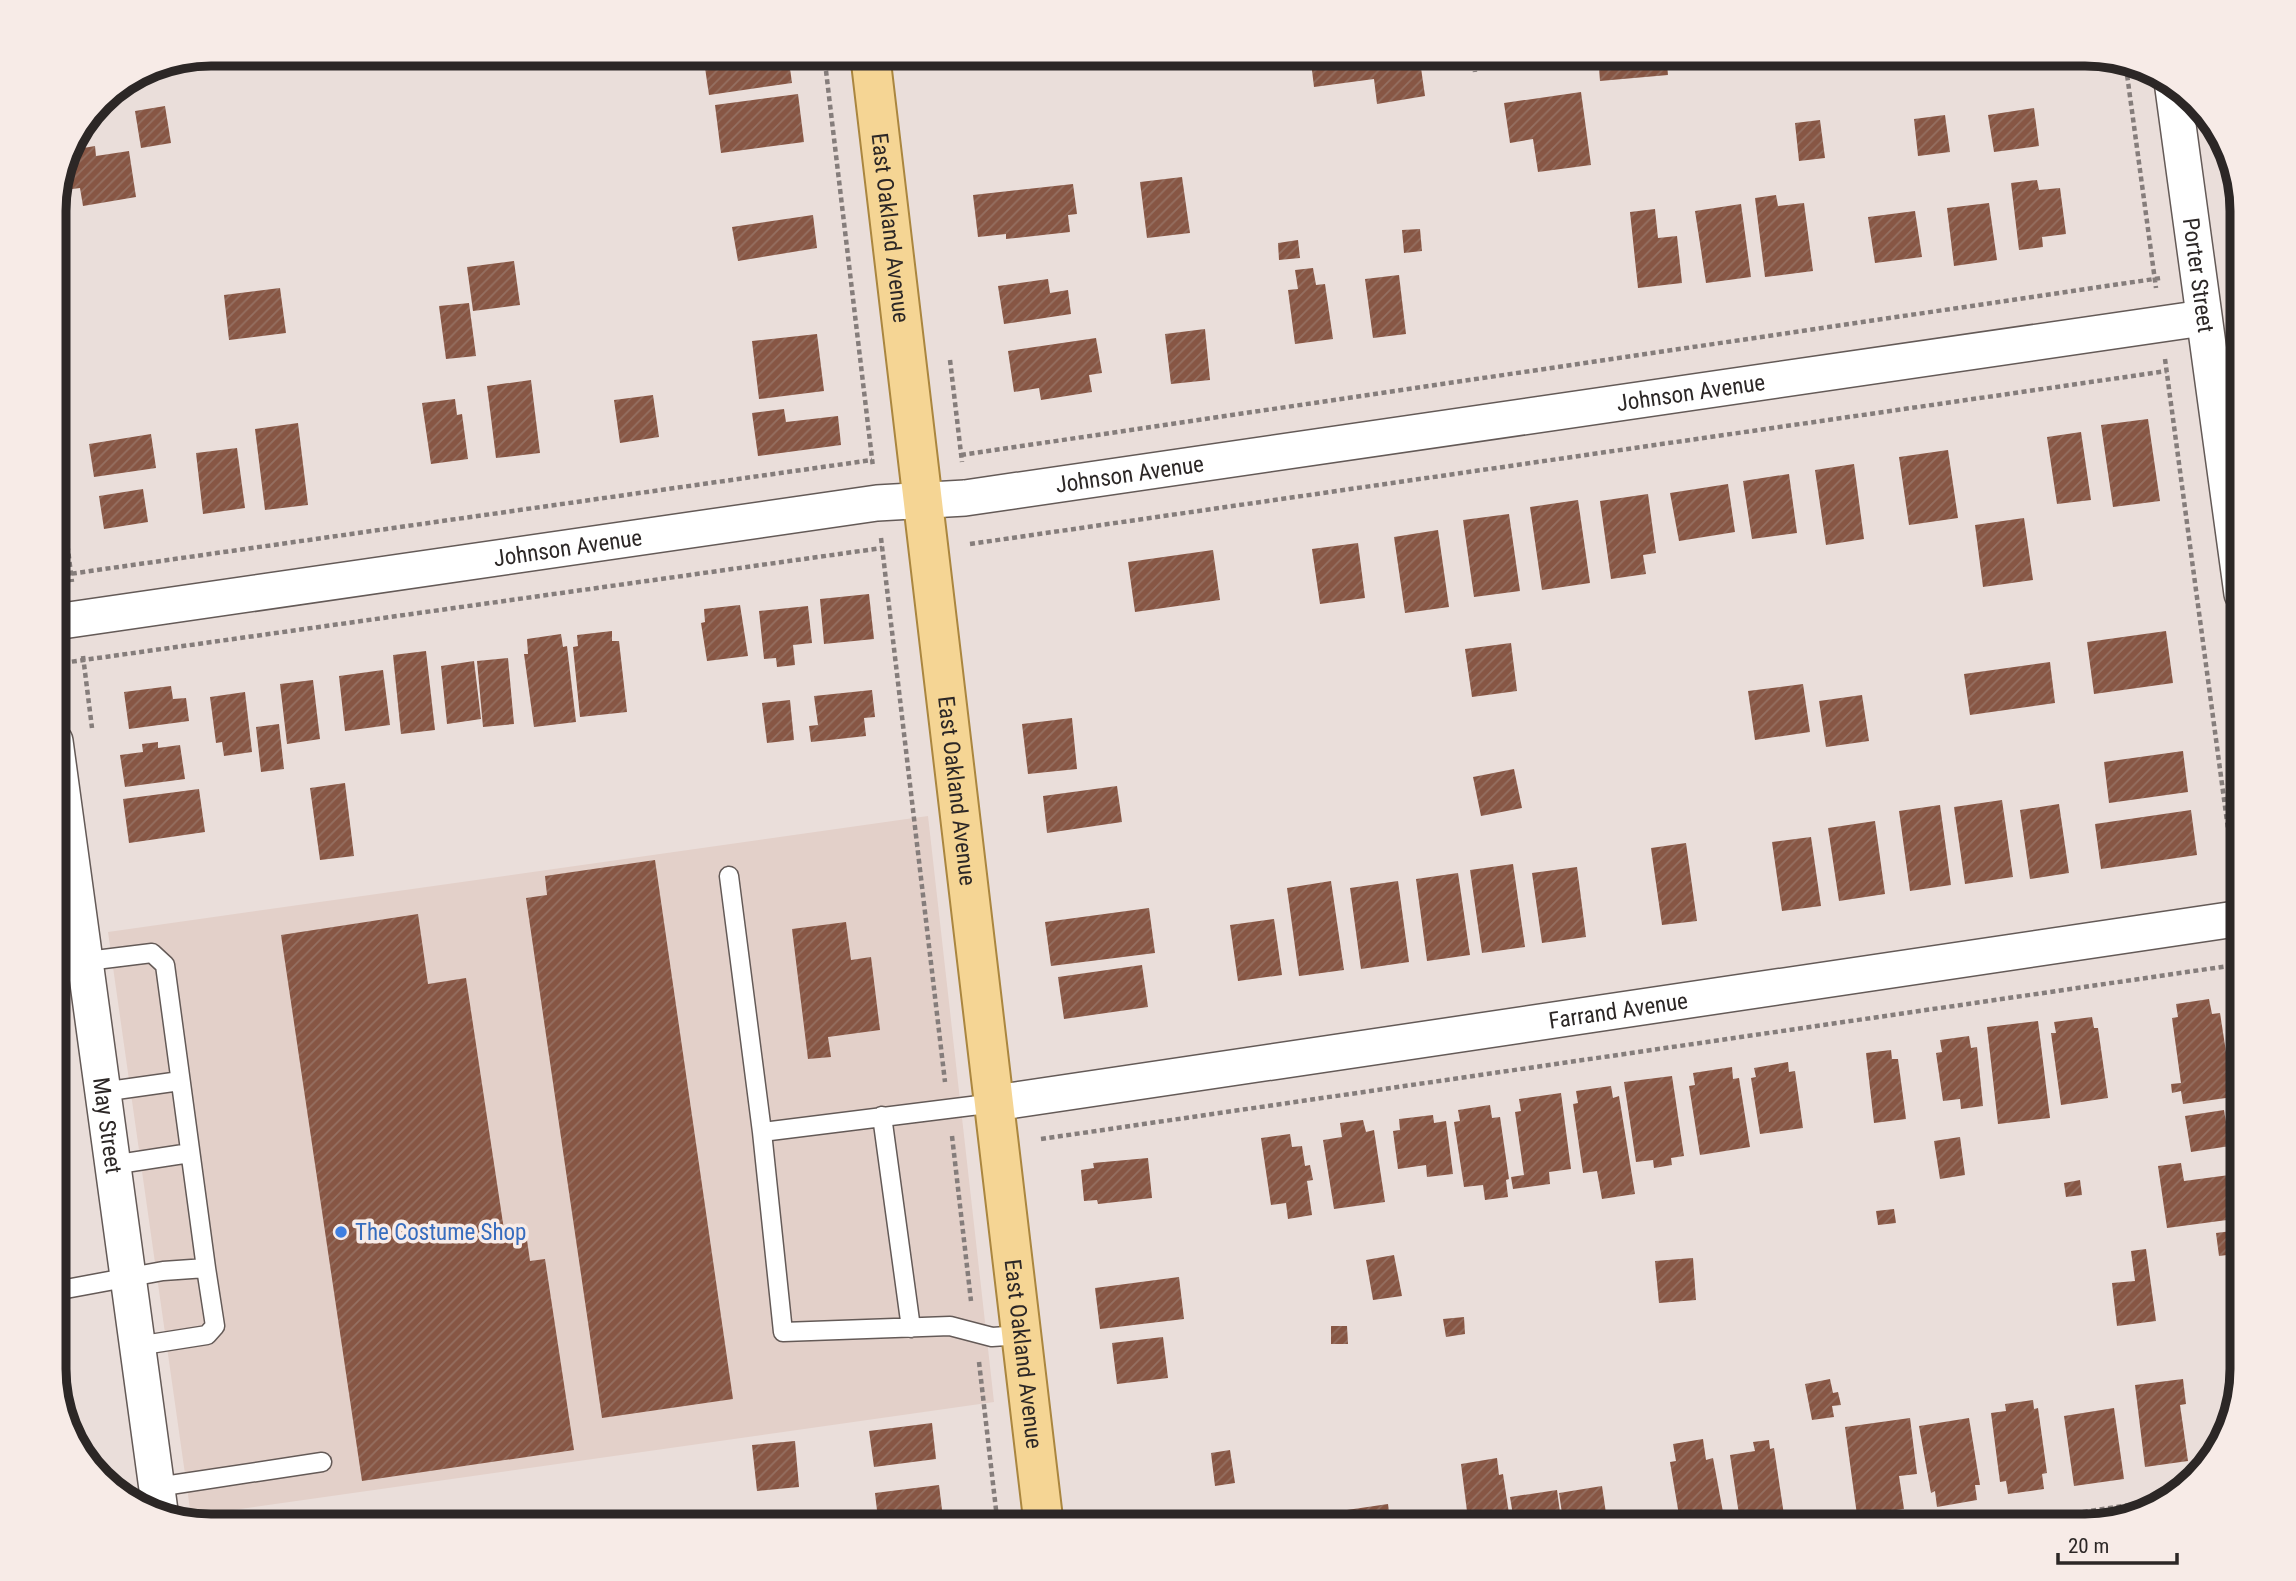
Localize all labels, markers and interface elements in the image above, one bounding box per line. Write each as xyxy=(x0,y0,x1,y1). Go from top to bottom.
street label: East Oakland Avenue xyxy=(866,132,915,324)
street label: Porter Street xyxy=(2177,216,2220,334)
street label: Johnson Avenue xyxy=(1615,368,1767,417)
street label: Johnson Avenue xyxy=(1054,450,1206,498)
street label: Johnson Avenue xyxy=(492,524,644,572)
street label: East Oakland Avenue xyxy=(932,695,982,887)
street label: Farrand Avenue xyxy=(1547,987,1690,1034)
street label: May Street xyxy=(87,1076,127,1175)
place label: The Costume Shop xyxy=(355,1219,526,1246)
marker: The Costume Shop xyxy=(333,1224,349,1240)
street label: East Oakland Avenue xyxy=(999,1258,1048,1450)
scale bar xyxy=(2058,1522,2177,1566)
text: 20 m xyxy=(2068,1534,2109,1558)

